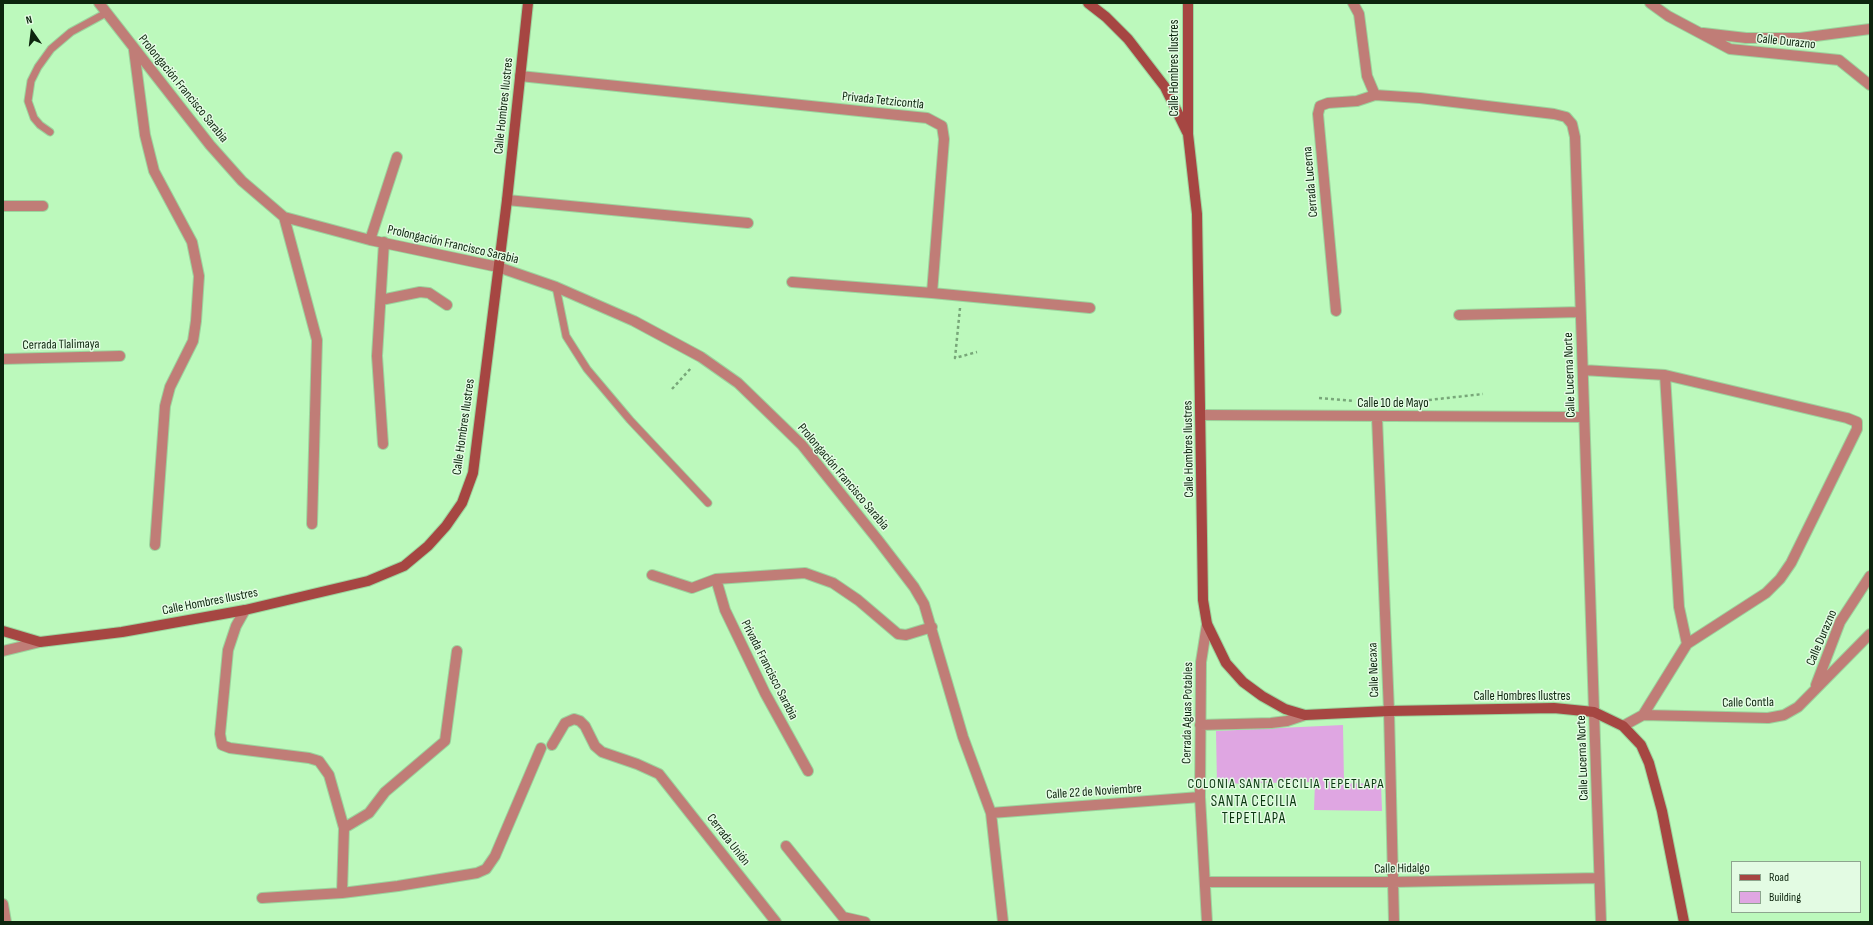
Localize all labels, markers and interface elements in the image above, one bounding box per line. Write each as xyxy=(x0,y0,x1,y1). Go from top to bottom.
north arrow xyxy=(12,12,52,52)
text: N xyxy=(25,13,33,27)
street label: Calle Hombres Ilustres xyxy=(1167,20,1183,116)
street label: Calle Durazno xyxy=(1756,31,1816,53)
street label: Prolongación Francisco Sarabia xyxy=(135,32,231,146)
street label: Calle Hombres Ilustres xyxy=(491,57,517,155)
street label: Privada Tetzicontla xyxy=(841,89,925,113)
street label: Cerrada Lucerna xyxy=(1300,146,1322,218)
street label: Prolongación Francisco Sarabia xyxy=(386,222,520,268)
street label: Calle Lucerna Norte xyxy=(1561,332,1579,418)
street label: Cerrada Tlalimaya xyxy=(22,337,100,353)
street label: Calle Hombres Ilustres xyxy=(450,378,478,476)
street label: Calle 10 de Mayo xyxy=(1357,396,1429,412)
street label: Calle Hombres Ilustres xyxy=(1180,400,1198,498)
street label: Prolongación Francisco Sarabia xyxy=(794,421,892,533)
street label: Calle Hombres Ilustres xyxy=(161,585,259,619)
street label: Calle Durazno xyxy=(1803,608,1841,668)
street label: Privada Francisco Sarabia xyxy=(737,618,801,722)
street label: Calle Necaxa xyxy=(1365,642,1383,698)
street label: Cerrada Aguas Potables xyxy=(1179,662,1197,764)
street label: Calle Hombres Ilustres xyxy=(1474,689,1570,705)
street label: Calle Contla xyxy=(1722,695,1774,711)
street label: Calle Lucerna Norte xyxy=(1574,715,1592,801)
district label: COLONIA SANTA CECILIA TEPETLAPA xyxy=(1187,776,1385,792)
street label: Calle 22 de Noviembre xyxy=(1046,781,1142,803)
district label: SANTA CECILIA TEPETLAPA xyxy=(1211,793,1297,828)
street label: Cerrada Unión xyxy=(703,811,753,869)
street label: Calle Hidalgo xyxy=(1374,861,1430,877)
legend xyxy=(1731,861,1861,913)
text: Road xyxy=(1769,870,1789,885)
text: Building xyxy=(1769,890,1801,905)

